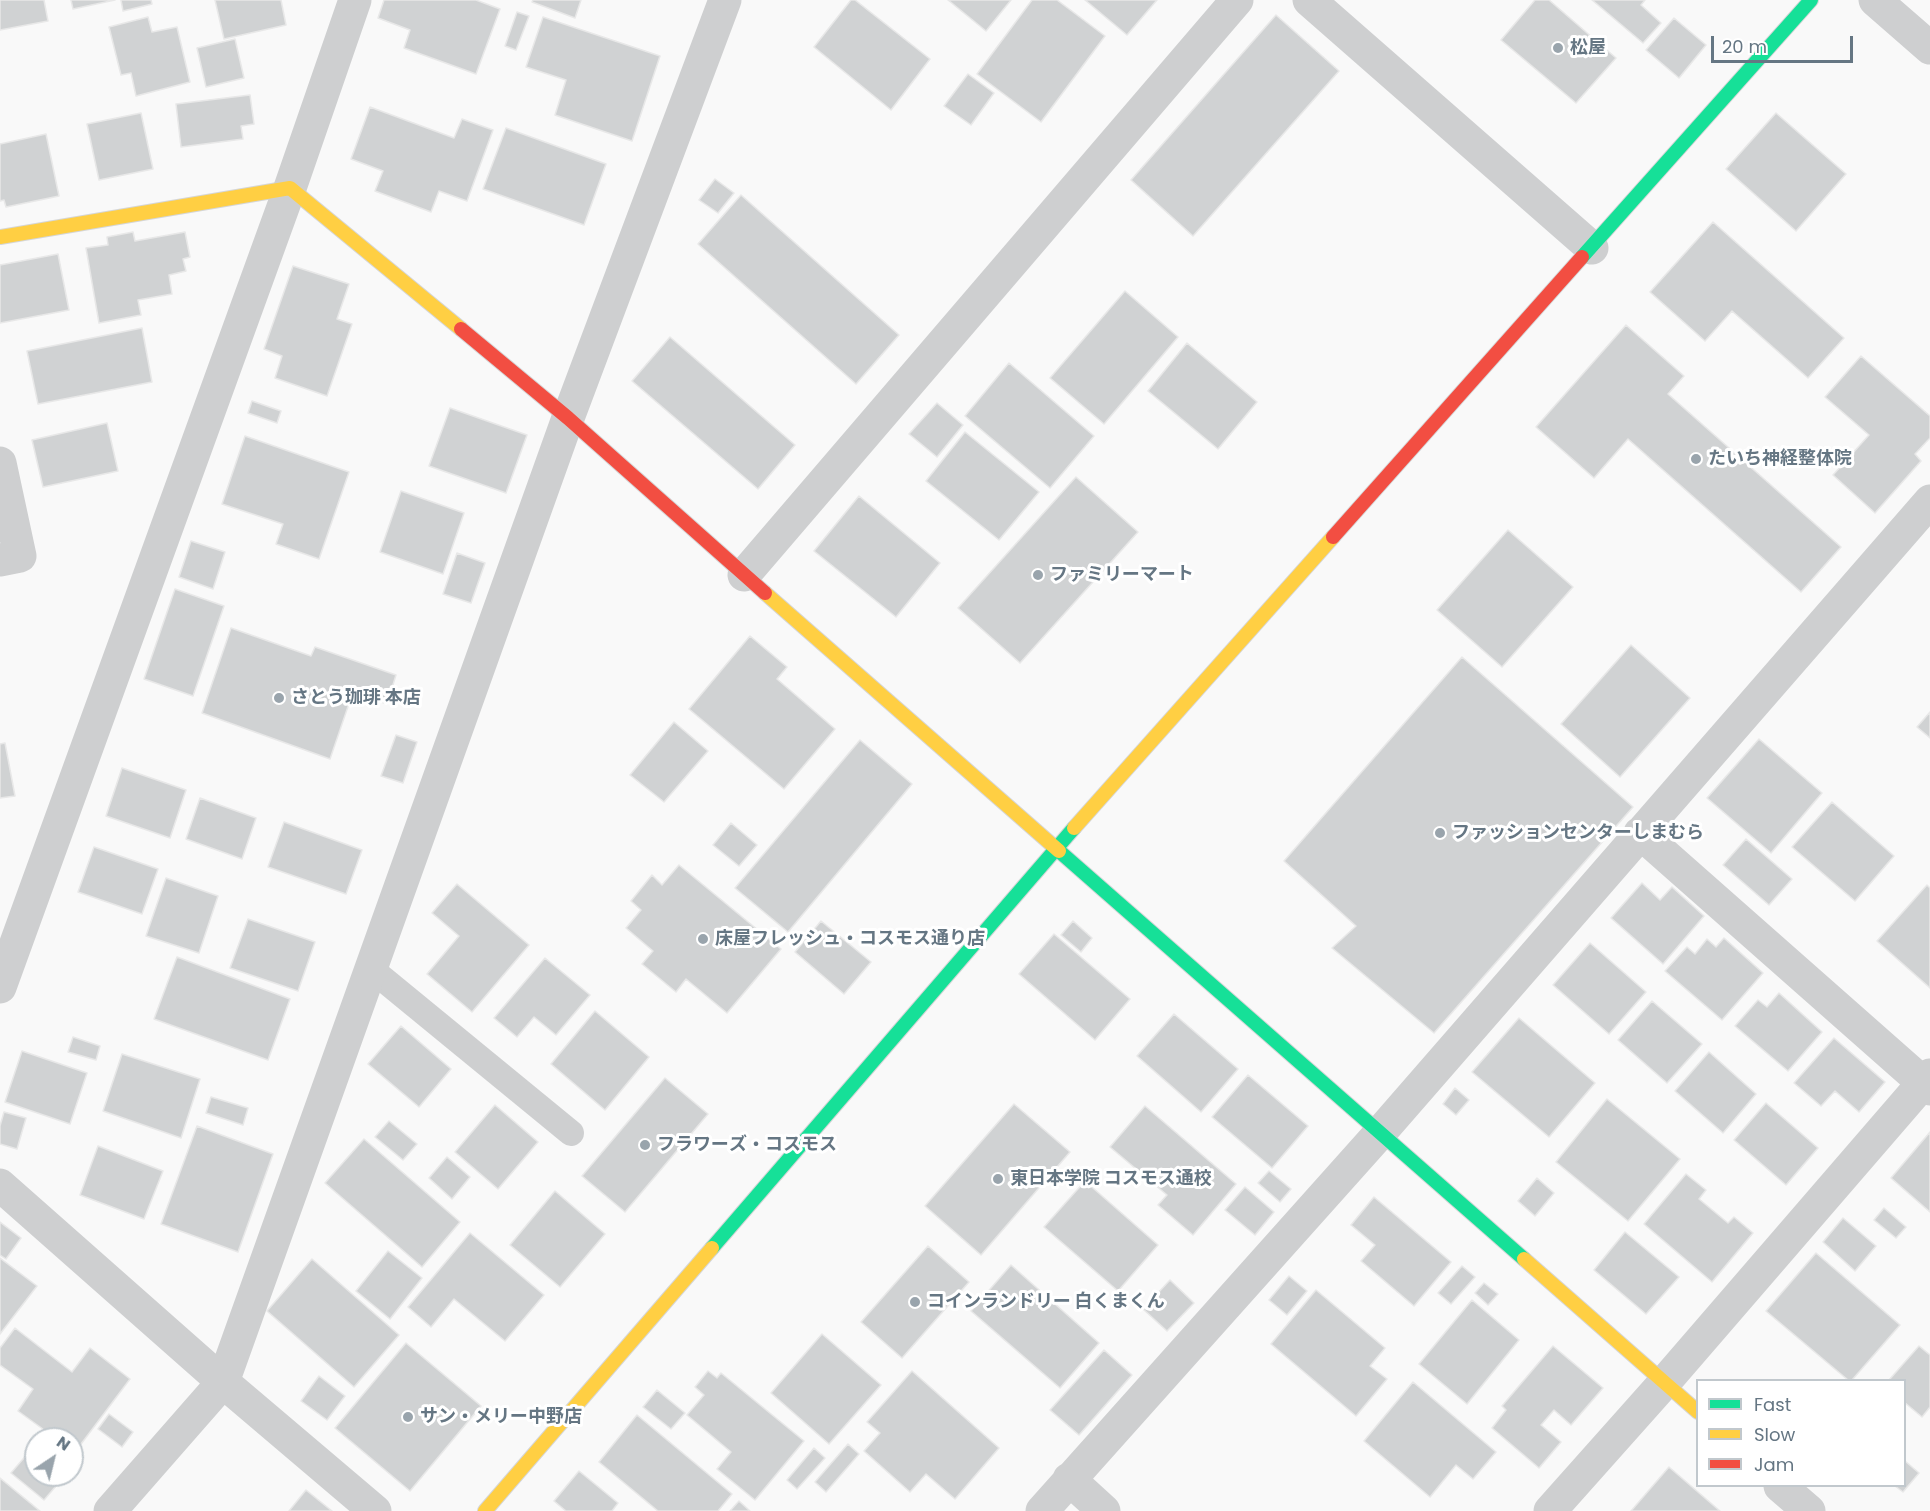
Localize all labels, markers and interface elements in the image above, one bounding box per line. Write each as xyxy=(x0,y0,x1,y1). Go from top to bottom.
scale bar xyxy=(1714,24,1856,62)
text: 20 m xyxy=(1722,34,1767,59)
place label: 松屋 xyxy=(1570,37,1606,59)
marker: 松屋 xyxy=(1551,41,1565,55)
place label: たいち神経整体院 xyxy=(1708,448,1852,470)
marker: たいち神経整体院 xyxy=(1689,452,1703,466)
place label: ファミリーマート xyxy=(1050,564,1194,586)
marker: ファミリーマート xyxy=(1031,568,1045,582)
place label: さとう珈琲 本店 xyxy=(291,687,421,709)
marker: さとう珈琲 本店 xyxy=(272,691,286,705)
place label: ファッションセンターしまむら xyxy=(1452,822,1704,844)
marker: ファッションセンターしまむら xyxy=(1433,826,1447,840)
place label: 床屋フレッシュ・コスモス通り店 xyxy=(715,928,985,950)
marker: 床屋フレッシュ・コスモス通り店 xyxy=(696,932,710,946)
place label: フラワーズ・コスモス xyxy=(657,1134,837,1156)
marker: フラワーズ・コスモス xyxy=(638,1138,652,1152)
place label: 東日本学院 コスモス通校 xyxy=(1010,1168,1212,1190)
marker: 東日本学院 コスモス通校 xyxy=(991,1172,1005,1186)
place label: コインランドリー 白くまくん xyxy=(927,1291,1165,1313)
marker: コインランドリー 白くまくん xyxy=(908,1295,922,1309)
legend xyxy=(1696,1379,1906,1487)
text: Fast xyxy=(1754,1392,1791,1417)
place label: サン・メリー中野店 xyxy=(420,1406,582,1428)
marker: サン・メリー中野店 xyxy=(401,1410,415,1424)
text: Slow xyxy=(1754,1422,1795,1447)
north arrow xyxy=(24,1427,84,1487)
text: N xyxy=(52,1431,75,1456)
text: Jam xyxy=(1754,1452,1794,1477)

